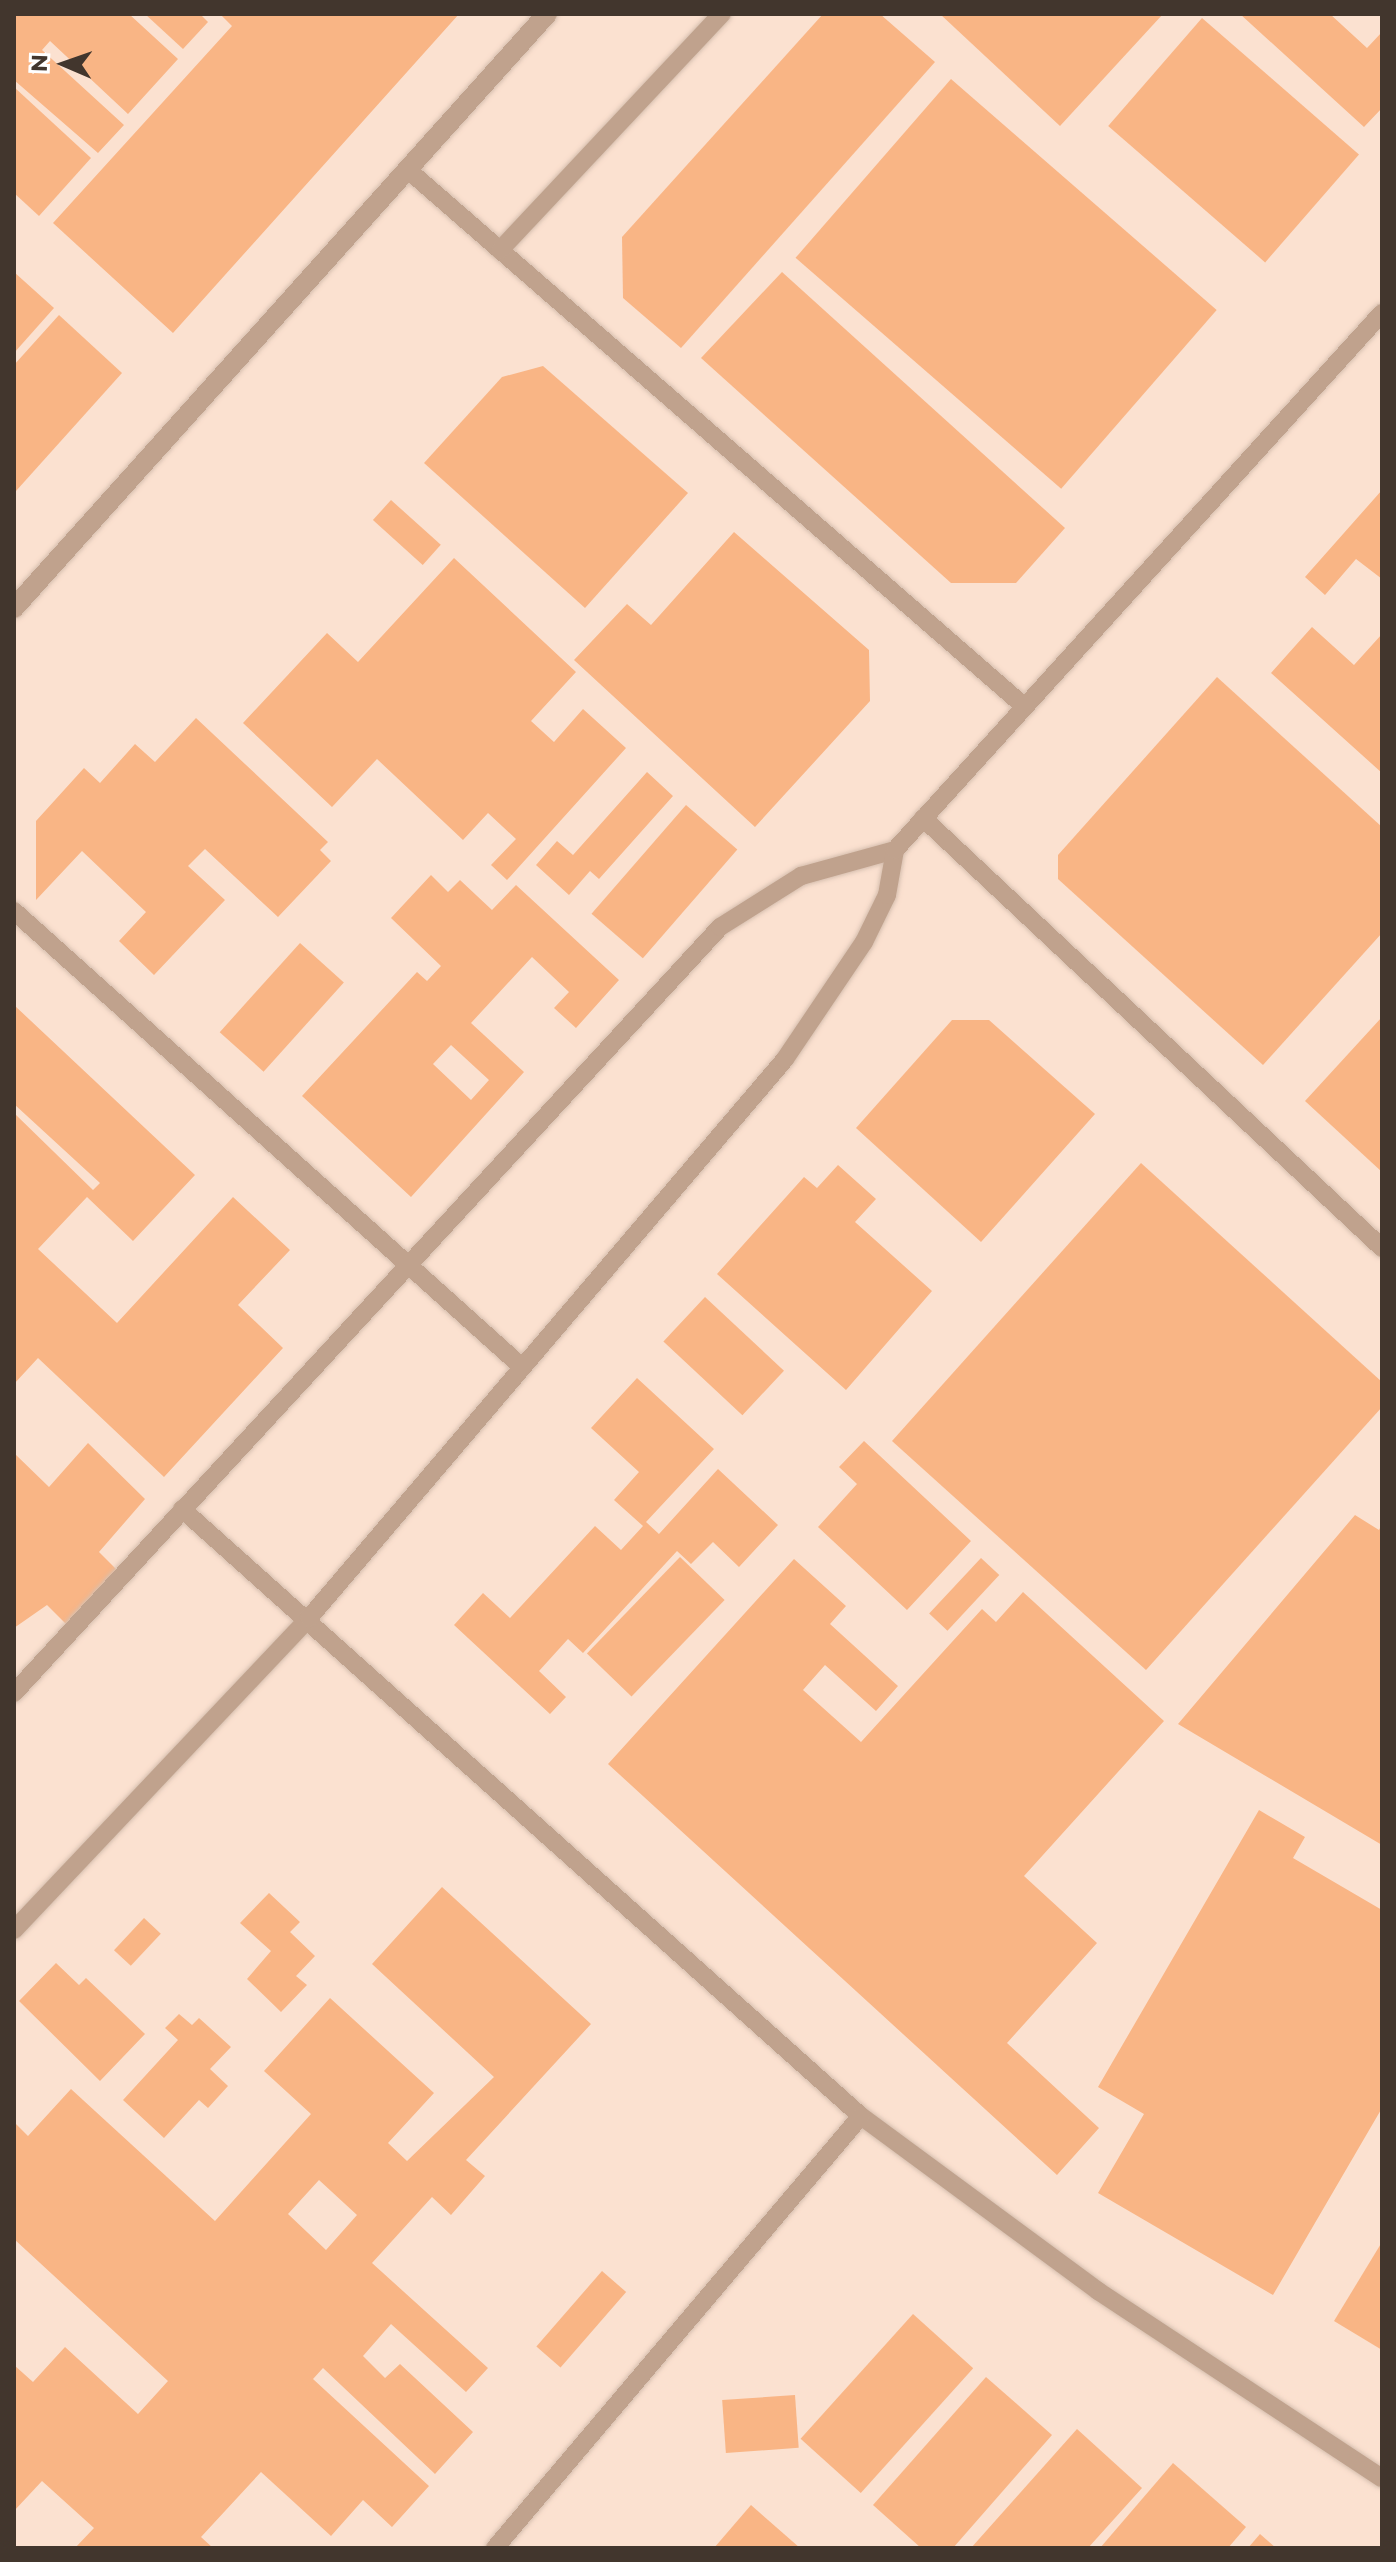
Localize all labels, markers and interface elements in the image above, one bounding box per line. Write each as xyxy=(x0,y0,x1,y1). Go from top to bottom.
north arrow xyxy=(24,24,104,104)
text: N xyxy=(26,54,53,73)

